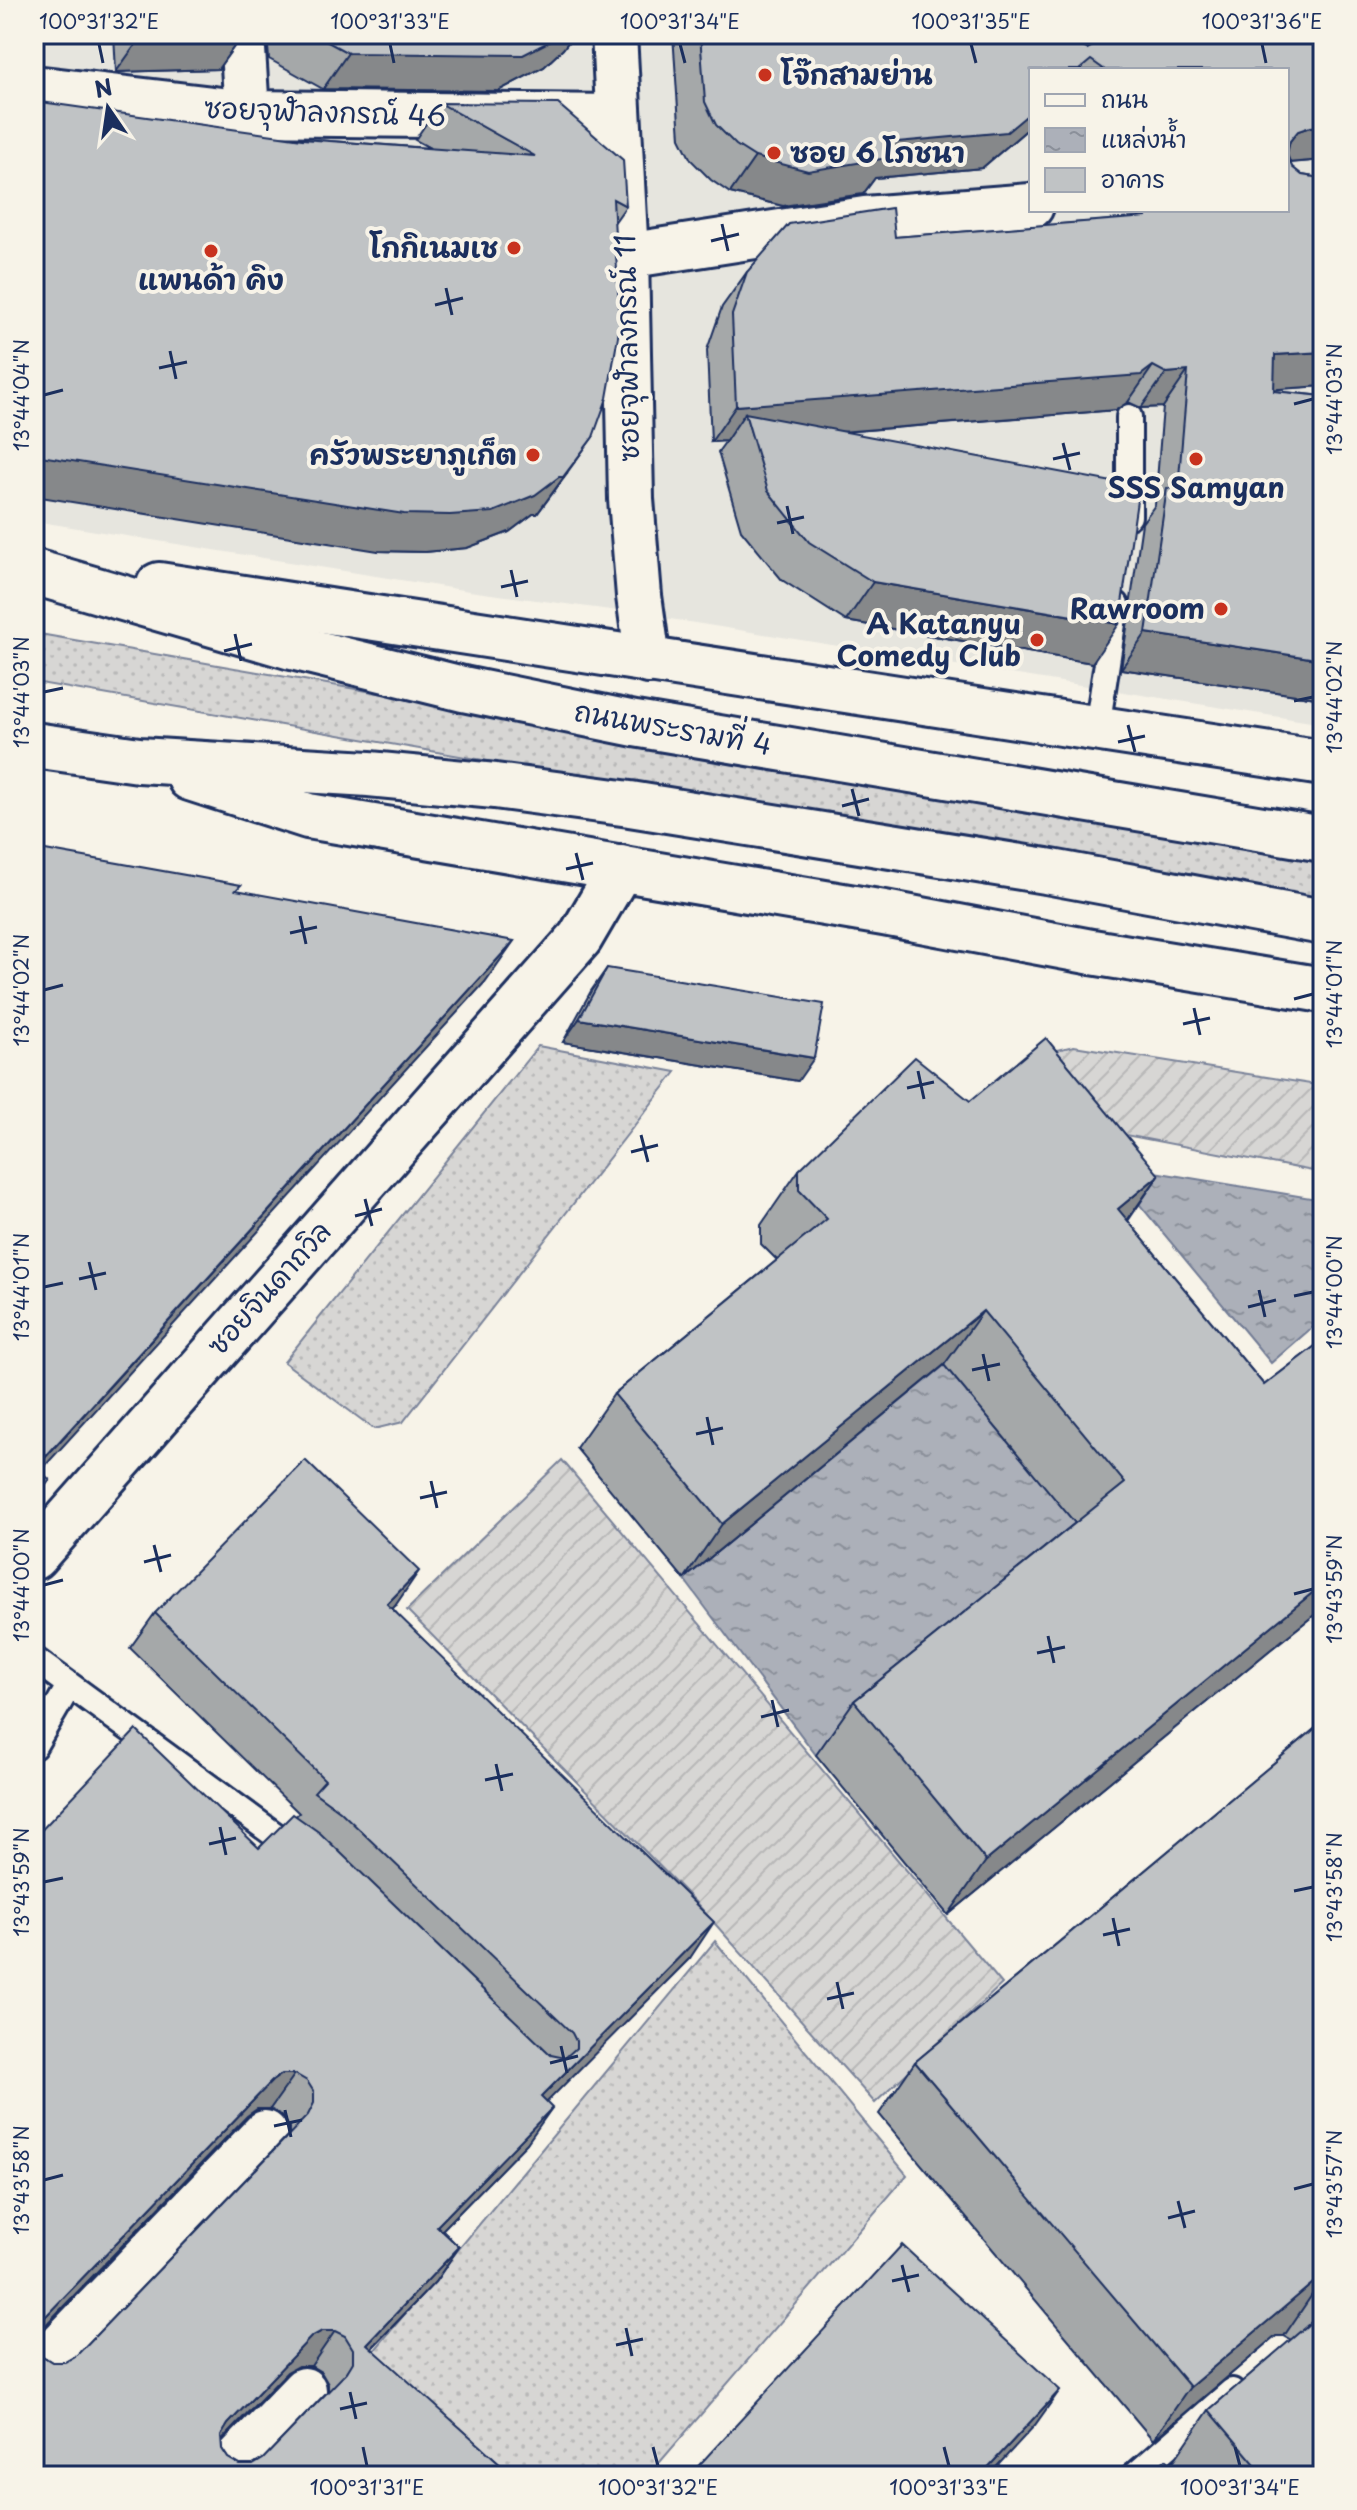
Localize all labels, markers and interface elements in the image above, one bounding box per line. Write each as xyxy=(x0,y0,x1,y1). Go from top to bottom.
text: 100°31'32"E xyxy=(39,6,159,36)
text: 100°31'33"E xyxy=(330,6,450,36)
text: 100°31'34"E xyxy=(620,6,740,36)
text: 100°31'35"E xyxy=(911,6,1031,36)
text: 100°31'36"E xyxy=(1202,6,1322,36)
place label: โจ๊กสามย่าน xyxy=(780,52,933,95)
marker: โจ๊กสามย่าน xyxy=(756,66,774,84)
north arrow xyxy=(68,68,148,148)
legend xyxy=(1029,68,1289,212)
text: N xyxy=(91,69,115,105)
text: ถนน xyxy=(1101,80,1148,116)
street label: ซอยจุฬาลงกรณ์ 46 xyxy=(203,85,447,137)
text: แหล่งน้ำ xyxy=(1101,117,1187,156)
place label: ซอย 6 โภชนา xyxy=(790,130,965,173)
marker: ซอย 6 โภชนา xyxy=(765,144,783,162)
text: อาคาร xyxy=(1101,160,1165,196)
place label: โกกิเนมเช xyxy=(369,225,498,268)
street label: ซอยจุฬาลงกรณ์ 11 xyxy=(602,234,650,462)
marker: โกกิเนมเช xyxy=(505,239,523,257)
marker: แพนด้า คิง xyxy=(202,242,220,260)
place label: แพนด้า คิง xyxy=(138,257,284,300)
text: 13°44'04"N xyxy=(6,339,36,451)
text: 13°44'03"N xyxy=(1319,343,1349,455)
place label: ครัวพระยาภูเก็ต xyxy=(309,432,517,476)
marker: ครัวพระยาภูเก็ต xyxy=(524,446,542,464)
marker: SSS Samyan xyxy=(1187,450,1205,468)
place label: SSS Samyan xyxy=(1107,465,1285,508)
place label: Rawroom xyxy=(1070,586,1205,629)
marker: Rawroom xyxy=(1212,600,1230,618)
place label: A Katanyu Comedy Club xyxy=(837,601,1021,676)
marker: A Katanyu Comedy Club xyxy=(1028,631,1046,649)
text: 13°44'03"N xyxy=(6,636,36,748)
text: 13°44'02"N xyxy=(1319,641,1349,753)
street label: ถนนพระรามที่ 4 xyxy=(571,685,776,765)
text: 13°44'02"N xyxy=(6,934,36,1046)
text: 13°44'01"N xyxy=(1319,940,1349,1048)
street label: ซอยจินดาถวิล xyxy=(196,1210,340,1364)
text: 13°44'01"N xyxy=(6,1233,36,1341)
text: 13°44'00"N xyxy=(1319,1235,1349,1349)
text: 13°44'00"N xyxy=(6,1528,36,1642)
text: 13°43'59"N xyxy=(1319,1534,1349,1644)
text: 13°43'59"N xyxy=(6,1827,36,1937)
text: 13°43'58"N xyxy=(1319,1832,1349,1942)
text: 13°43'58"N xyxy=(6,2125,36,2235)
text: 13°43'57"N xyxy=(1319,2130,1349,2238)
text: 100°31'31"E xyxy=(310,2472,424,2502)
text: 100°31'32"E xyxy=(598,2472,718,2502)
text: 100°31'33"E xyxy=(889,2472,1009,2502)
text: 100°31'34"E xyxy=(1180,2472,1300,2502)

